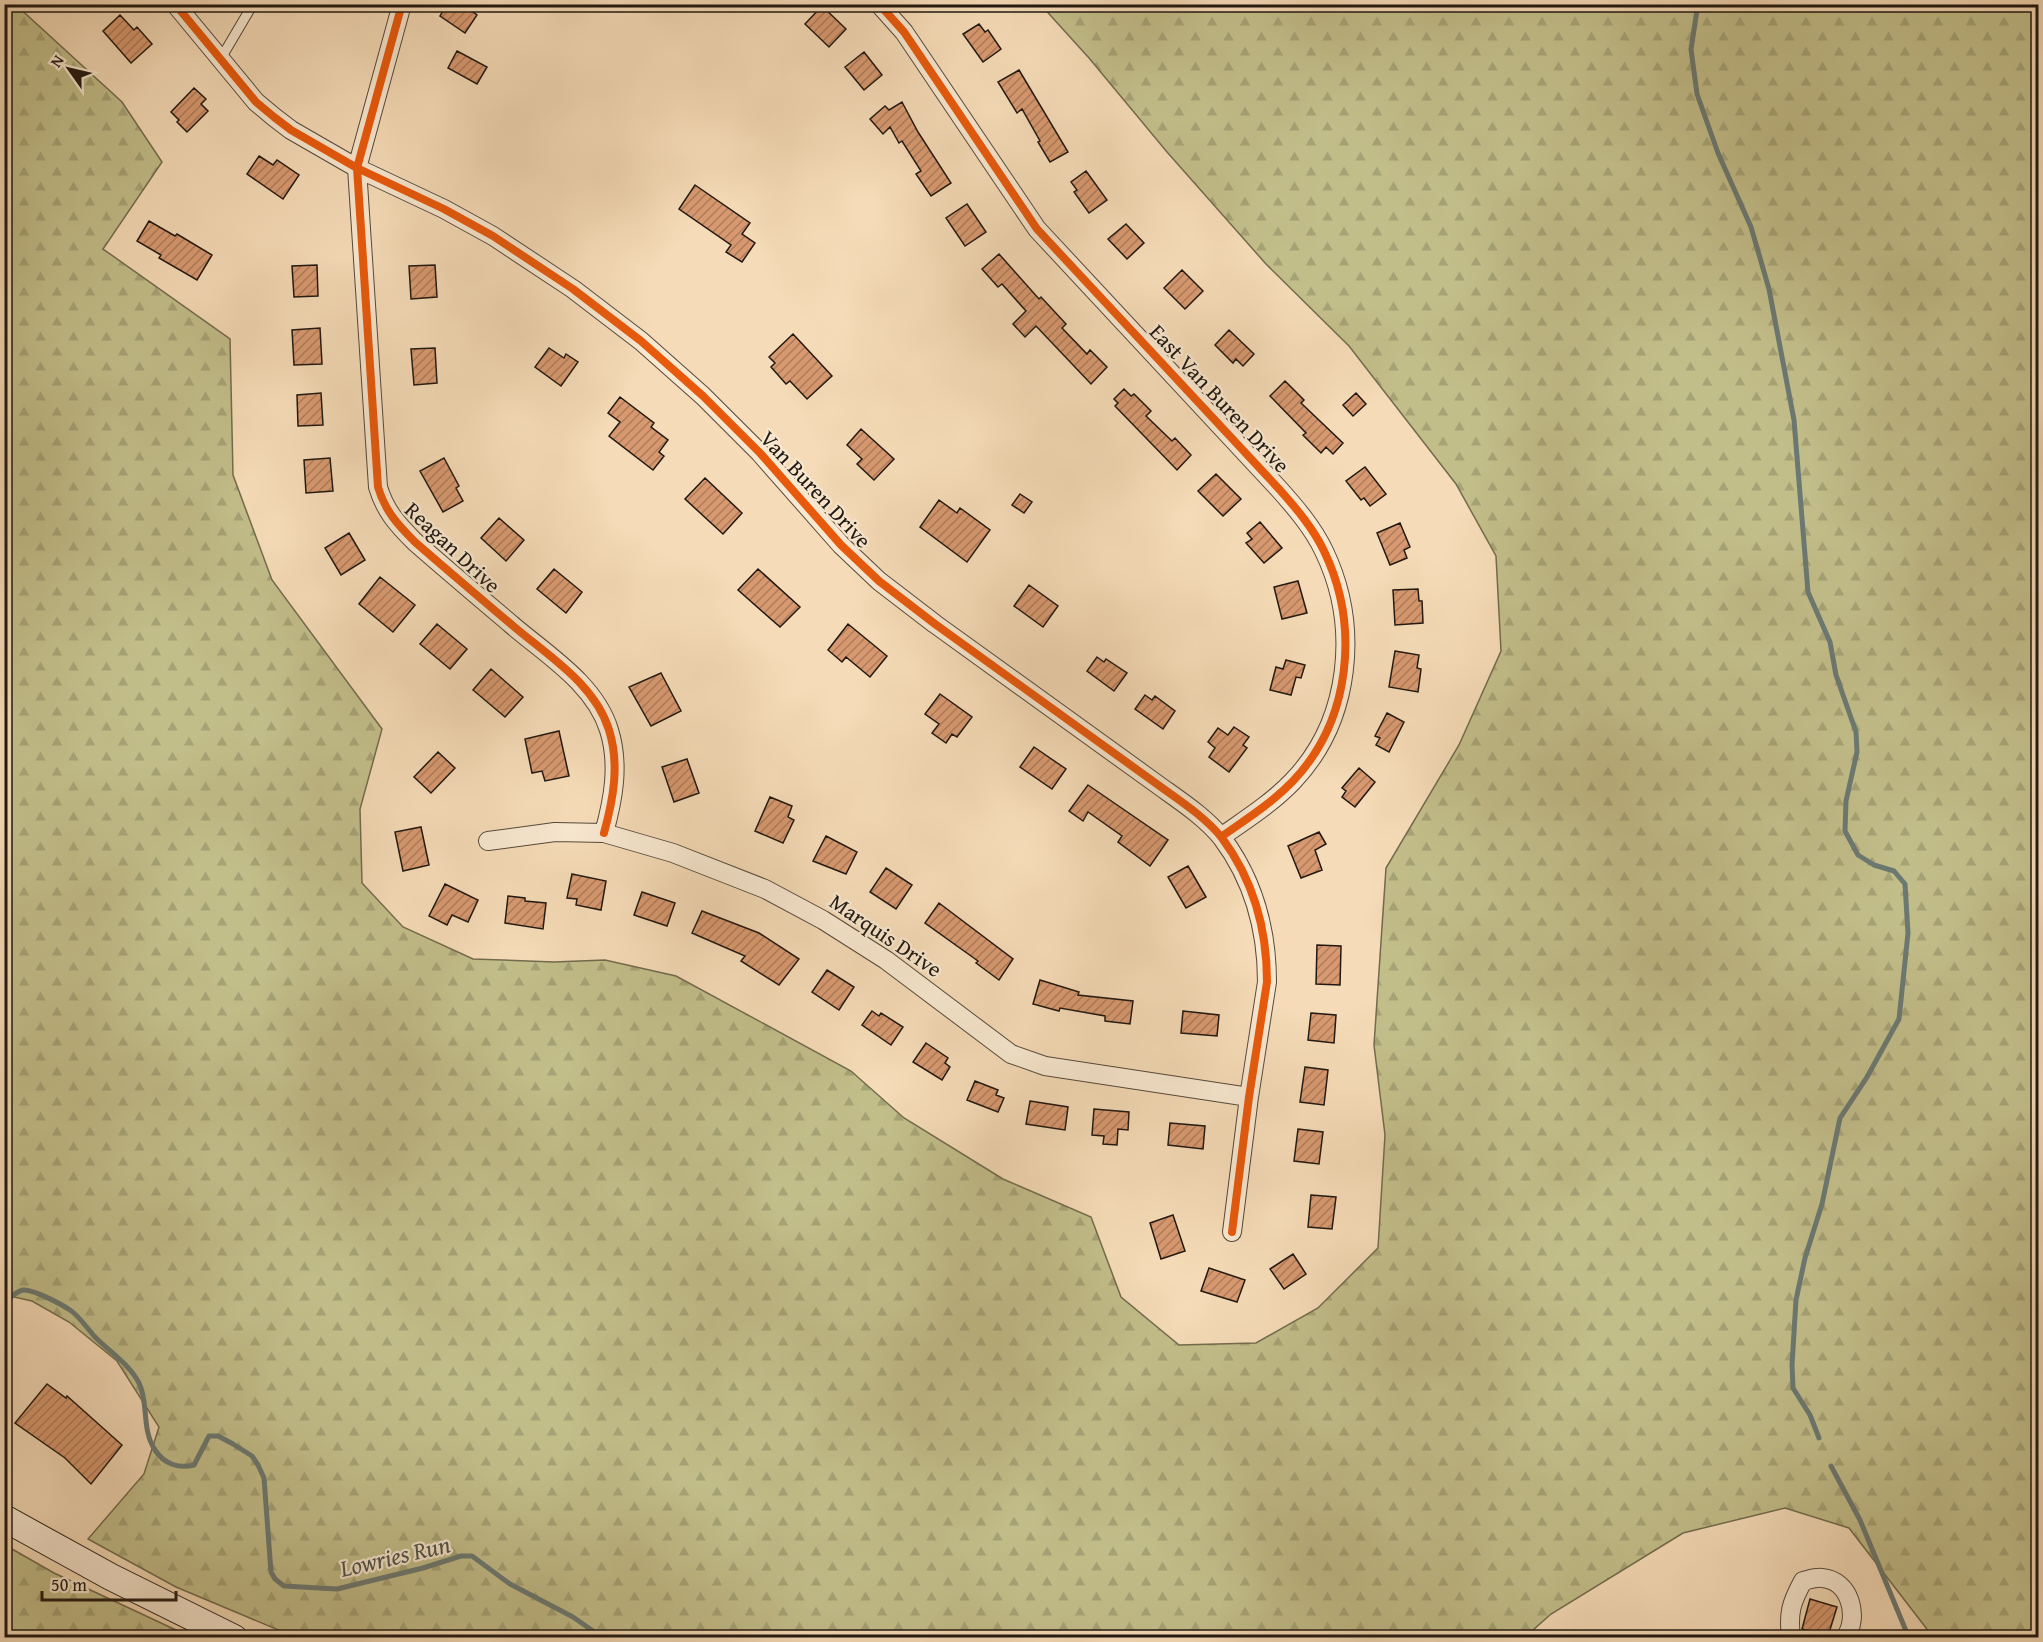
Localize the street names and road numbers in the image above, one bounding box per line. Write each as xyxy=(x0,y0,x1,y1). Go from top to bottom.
street label: East Van Buren Drive xyxy=(1142,316,1298,480)
street label: Van Buren Drive xyxy=(753,423,879,555)
street label: Reagan Drive xyxy=(398,494,508,600)
street label: Marquis Drive xyxy=(823,885,949,985)

